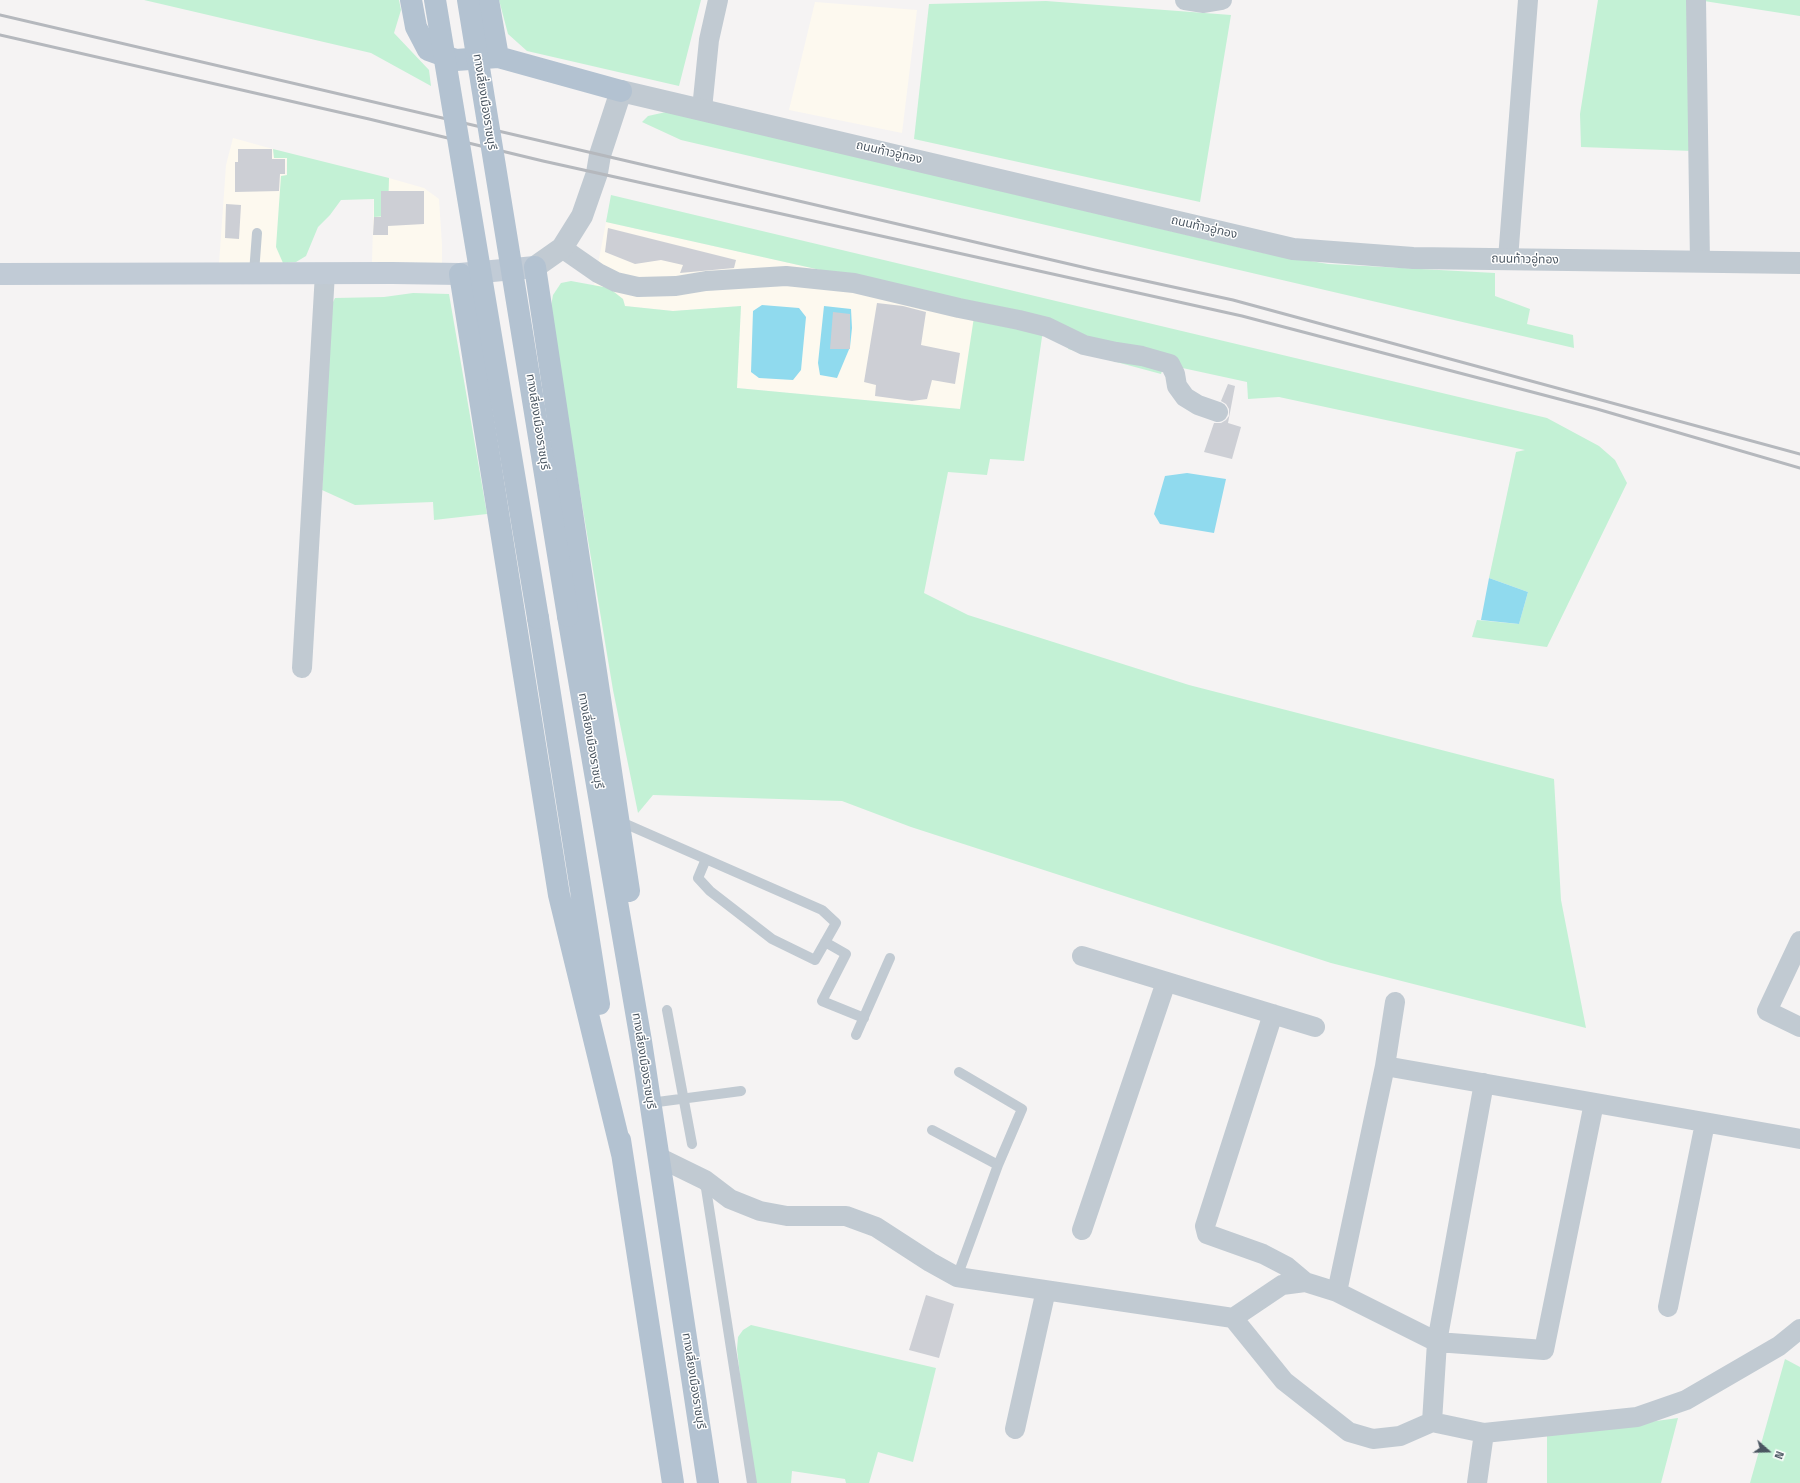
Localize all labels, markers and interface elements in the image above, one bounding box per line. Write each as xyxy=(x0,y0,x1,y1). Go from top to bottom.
street label: ทางเลี่ยงเมืองราชบุรี xyxy=(469,53,499,151)
street label: ถนนท้าวอู่ทอง xyxy=(854,138,924,168)
street label: ถนนท้าวอู่ทอง xyxy=(1169,213,1239,243)
street label: ถนนท้าวอู่ทอง xyxy=(1491,252,1559,268)
street label: ทางเลี่ยงเมืองราชบุรี xyxy=(522,373,552,471)
street label: ทางเลี่ยงเมืองราชบุรี xyxy=(574,692,606,790)
street label: ทางเลี่ยงเมืองราชบุรี xyxy=(628,1012,658,1110)
street label: ทางเลี่ยงเมืองราชบุรี xyxy=(678,1332,708,1430)
north arrow xyxy=(1748,1431,1788,1471)
text: N xyxy=(1770,1449,1788,1461)

